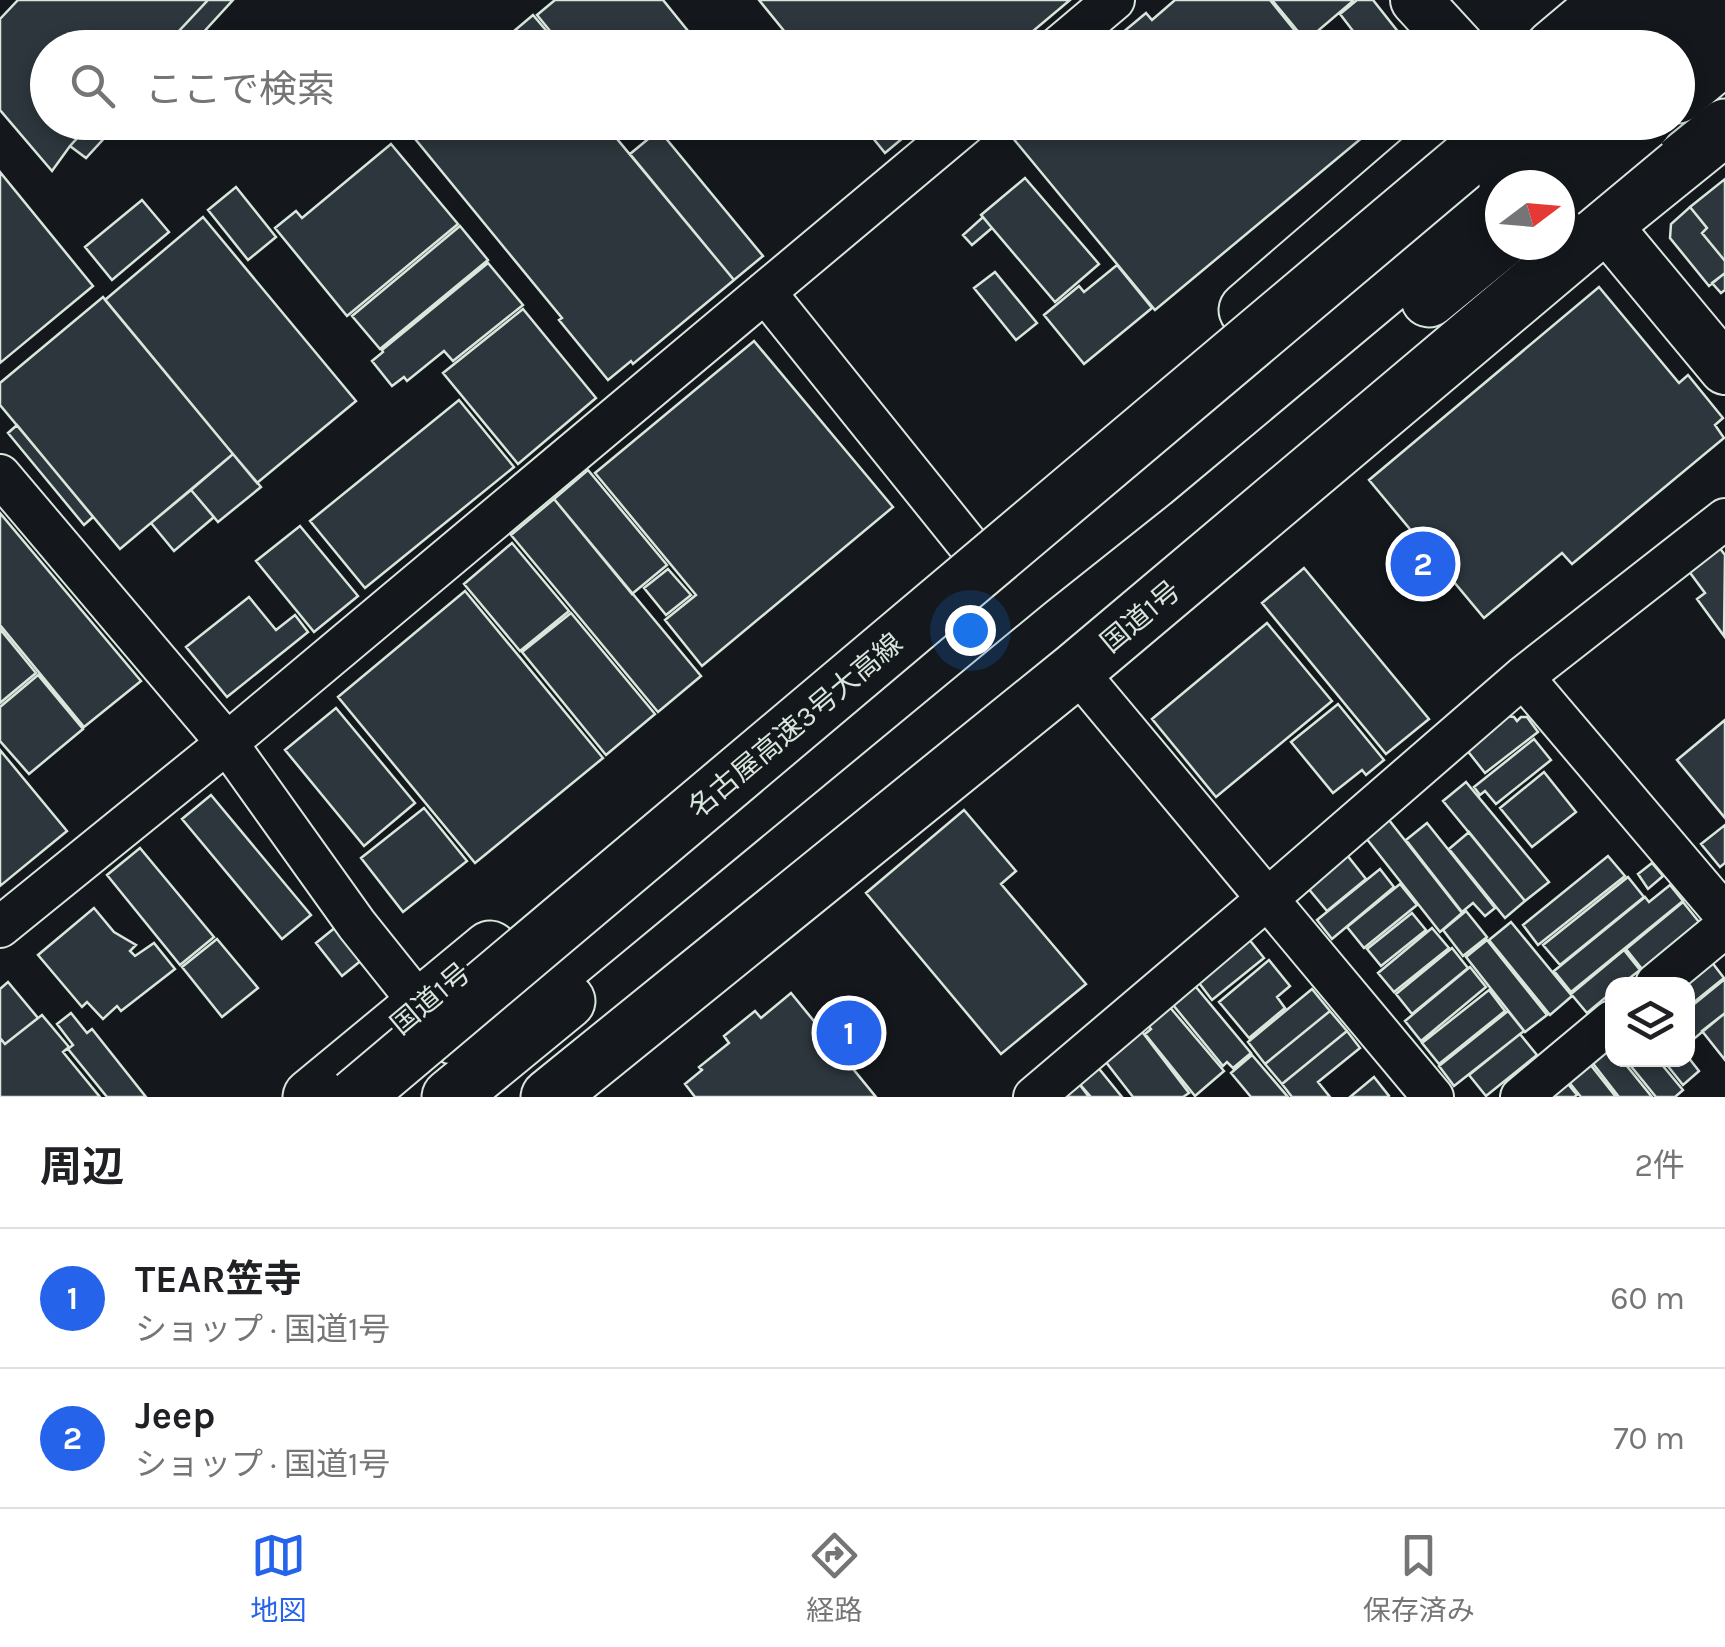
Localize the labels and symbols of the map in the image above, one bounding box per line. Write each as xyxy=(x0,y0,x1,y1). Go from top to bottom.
north arrow xyxy=(1485,170,1575,260)
pin: 2 xyxy=(1390,526,1456,602)
street label: 国道1号 xyxy=(1094,574,1187,659)
your location xyxy=(945,605,996,656)
street label: 名古屋高速3号大高線 xyxy=(682,626,909,824)
street label: 国道1号 xyxy=(384,956,477,1041)
pin: 1 xyxy=(816,996,882,1070)

